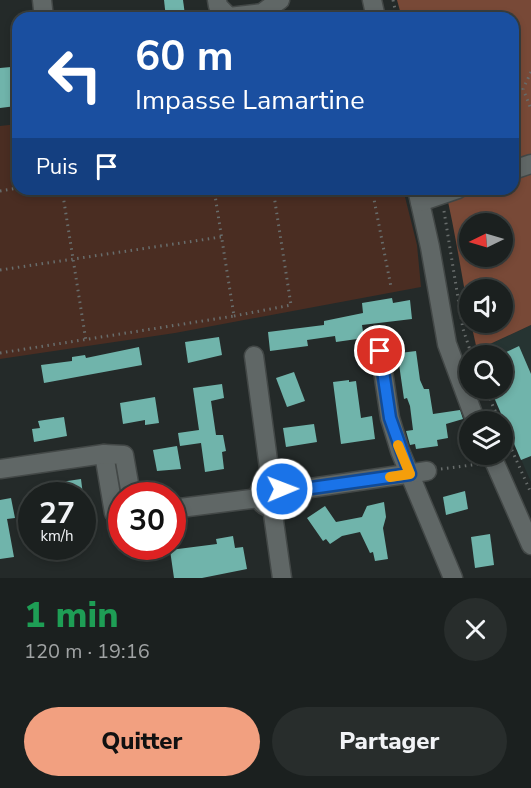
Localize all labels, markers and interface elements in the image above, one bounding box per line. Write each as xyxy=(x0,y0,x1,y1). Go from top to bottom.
text: 60 m xyxy=(135,28,234,85)
icon: left xyxy=(36,36,114,114)
text: Impasse Lamartine xyxy=(135,82,365,119)
icon: arrive xyxy=(90,150,123,183)
text: Puis xyxy=(36,152,78,182)
north arrow xyxy=(459,213,513,267)
map controls xyxy=(459,213,513,465)
button: sound xyxy=(459,279,513,333)
pin xyxy=(354,325,405,376)
icon: arrive xyxy=(363,334,396,367)
button: search xyxy=(459,345,513,399)
button: layers xyxy=(459,411,513,465)
position arrow xyxy=(250,457,314,521)
speed limit sign: 30 xyxy=(108,482,186,560)
text: 27 xyxy=(39,493,75,534)
text: km/h xyxy=(40,526,74,546)
text: 1 min xyxy=(24,591,119,640)
button: close xyxy=(444,598,507,661)
text: 120 m · 19:16 xyxy=(24,638,150,665)
button: Quitter xyxy=(24,707,260,776)
button: Partager xyxy=(272,707,507,776)

